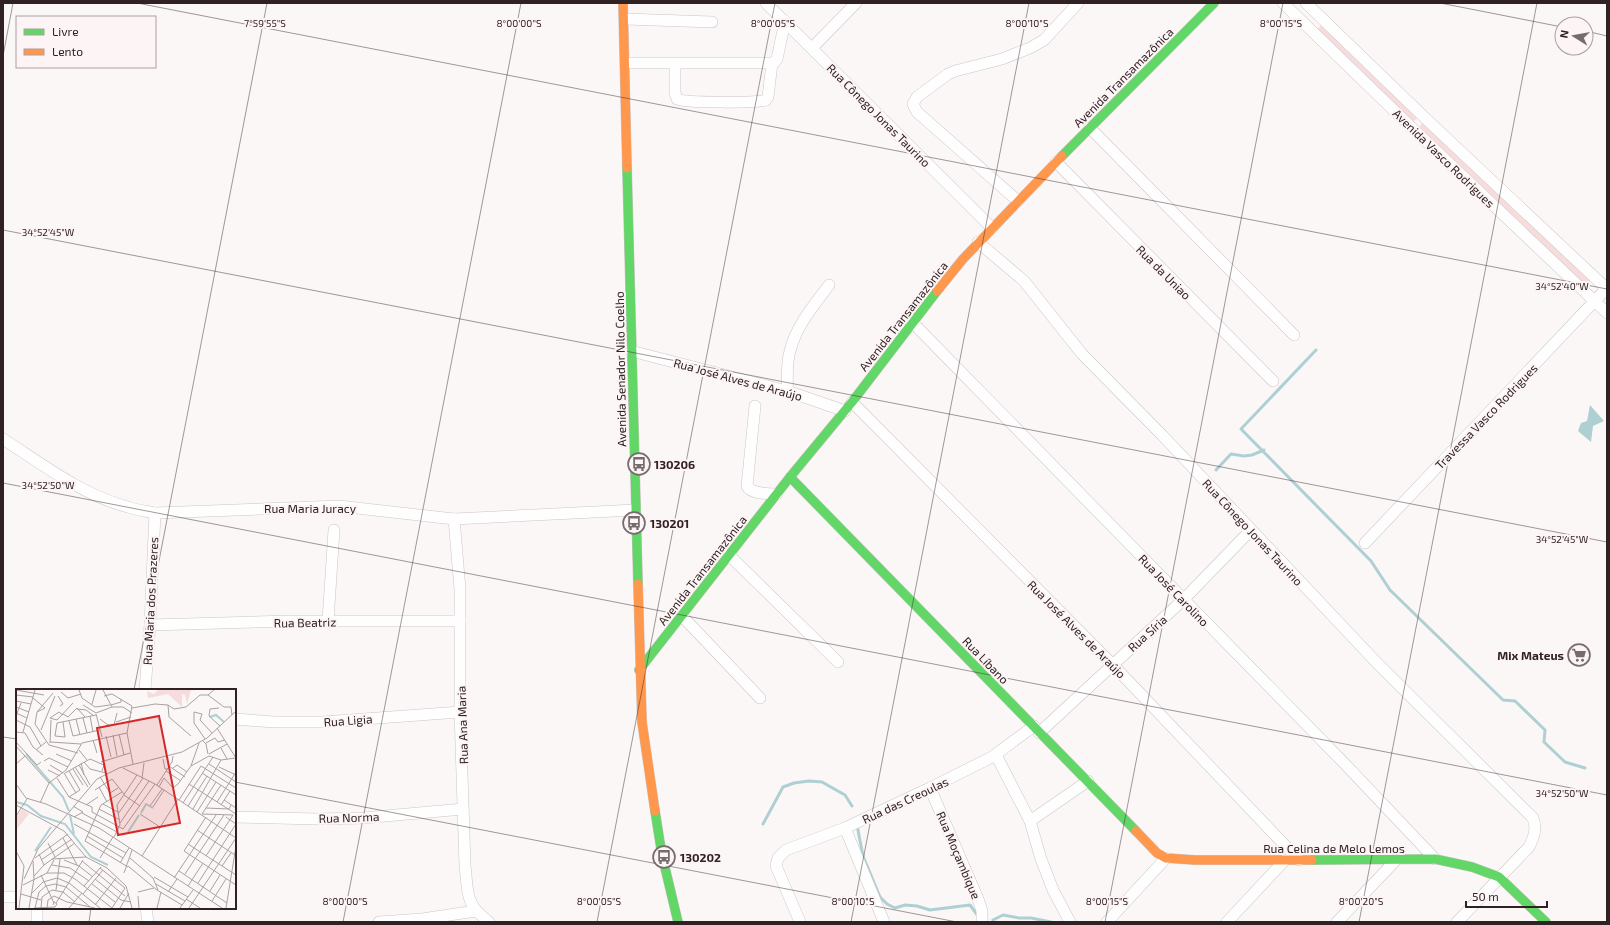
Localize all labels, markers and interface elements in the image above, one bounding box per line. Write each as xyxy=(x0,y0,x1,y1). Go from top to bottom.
legend xyxy=(16,16,156,68)
north arrow xyxy=(1554,16,1594,56)
text: 7°59'55"S xyxy=(244,17,286,29)
text: 8°00'00"S xyxy=(496,17,542,29)
text: 8°00'05"S xyxy=(751,17,796,29)
text: 8°00'10"S xyxy=(1006,17,1049,29)
text: 8°00'15"S xyxy=(1260,17,1303,29)
text: Livre xyxy=(52,24,79,38)
street label: Avenida Transamazônica xyxy=(1070,24,1176,130)
text: N xyxy=(1557,29,1571,39)
text: Lento xyxy=(52,44,83,58)
street label: Rua Cônego Jonas Taurino xyxy=(824,60,934,170)
street label: Avenida Vasco Rodrigues xyxy=(1390,106,1498,210)
text: 34°52'45"W xyxy=(22,226,75,238)
street label: Rua da Uniao xyxy=(1134,242,1194,302)
street label: Avenida Transamazônica xyxy=(856,258,950,374)
text: 34°52'40"W xyxy=(1535,280,1589,292)
street label: Avenida Senador Nilo Coelho xyxy=(612,291,628,447)
street label: Rua José Alves de Araújo xyxy=(672,355,804,404)
street label: Travessa Vasco Rodrigues xyxy=(1432,360,1540,472)
bus stop icon: 130206 xyxy=(626,451,652,477)
place label: 130206 xyxy=(654,457,695,471)
street label: Rua Cônego Jonas Taurino xyxy=(1200,476,1306,588)
text: 34°52'50"W xyxy=(22,479,75,491)
street label: Rua Maria Juracy xyxy=(264,501,357,515)
bus stop icon: 130201 xyxy=(621,510,647,536)
street label: Avenida Transamazônica xyxy=(655,512,749,628)
place label: 130201 xyxy=(650,516,689,530)
text: 34°52'45"W xyxy=(1536,533,1589,545)
street label: Rua Maria dos Prazeres xyxy=(140,537,160,665)
street label: Rua José Carolino xyxy=(1136,551,1212,629)
street label: Rua José Alves de Araújo xyxy=(1024,577,1129,682)
street label: Rua Síria xyxy=(1125,612,1169,654)
street label: Rua Beatriz xyxy=(274,614,336,630)
street label: Rua Líbano xyxy=(960,634,1012,687)
supermarket icon: Mix Mateus xyxy=(1566,642,1592,668)
place label: Mix Mateus xyxy=(1497,648,1564,662)
street label: Rua Ana Maria xyxy=(454,686,470,764)
inset map xyxy=(16,689,236,909)
street label: Rua Ligia xyxy=(323,711,373,729)
street label: Rua das Creoulas xyxy=(860,774,950,826)
text: 34°52'50"W xyxy=(1536,787,1589,799)
street label: Rua Norma xyxy=(318,809,380,825)
street label: Rua Moçambique xyxy=(933,809,984,901)
street label: Rua Celina de Melo Lemos xyxy=(1263,841,1405,855)
bus stop icon: 130202 xyxy=(651,844,677,870)
place label: 130202 xyxy=(680,850,721,864)
scale bar xyxy=(1466,883,1547,909)
text: 50 m xyxy=(1472,889,1499,903)
text: 8°00'00"S xyxy=(322,895,368,907)
text: 8°00'05"S xyxy=(577,895,622,907)
text: 8°00'10"S xyxy=(832,895,875,907)
text: 8°00'15"S xyxy=(1086,895,1129,907)
text: 8°00'20"S xyxy=(1339,895,1384,907)

